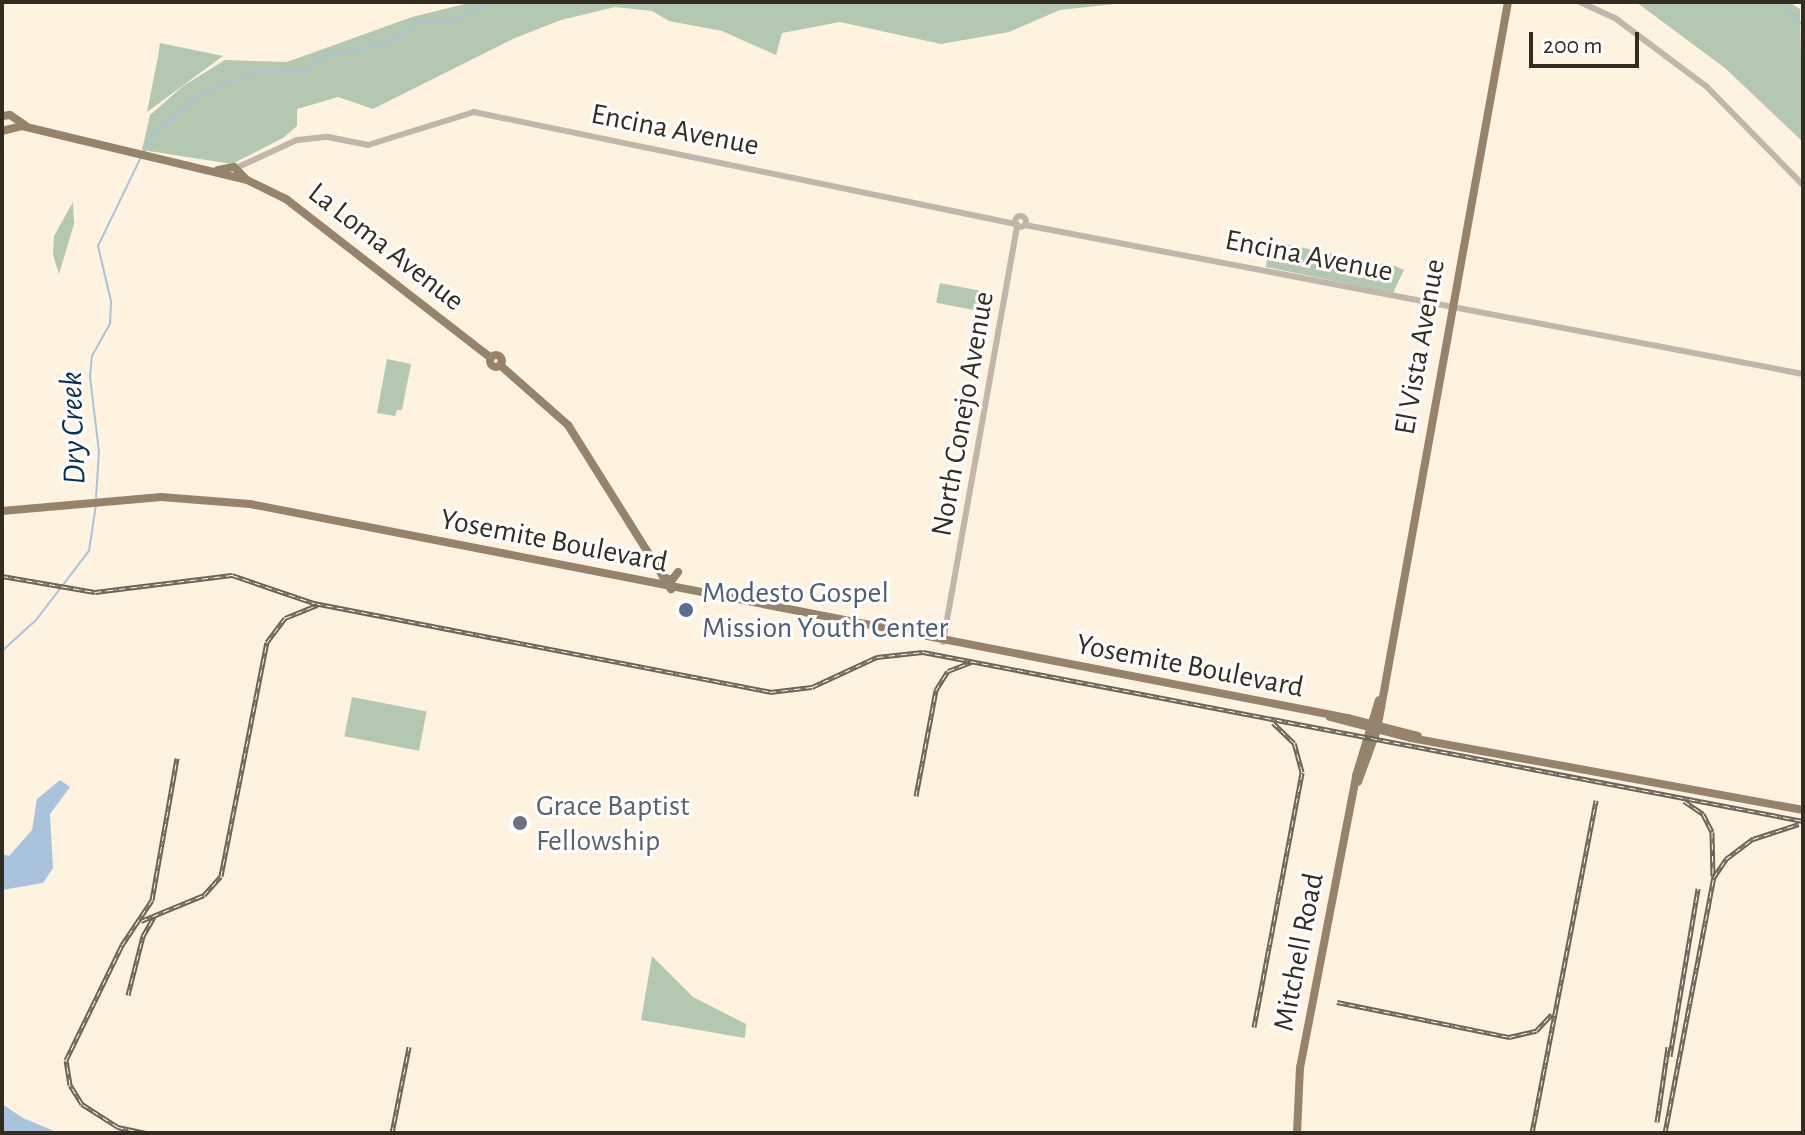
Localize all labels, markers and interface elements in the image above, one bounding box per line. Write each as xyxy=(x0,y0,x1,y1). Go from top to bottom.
scale bar xyxy=(1533,16,1643,66)
text: 200 m xyxy=(1543,34,1602,58)
street label: Encina Avenue xyxy=(588,96,762,164)
street label: La Loma Avenue xyxy=(301,175,471,319)
street label: Encina Avenue xyxy=(1222,222,1396,290)
street label: El Vista Avenue xyxy=(1387,256,1453,438)
street label: North Conejo Avenue xyxy=(924,289,1002,539)
water label: Dry Creek xyxy=(52,371,94,485)
street label: Yosemite Boulevard xyxy=(437,501,671,581)
place label: Modesto Gospel Mission Youth Center xyxy=(702,575,948,646)
marker: Modesto Gospel Mission Youth Center xyxy=(677,601,695,619)
street label: Yosemite Boulevard xyxy=(1073,626,1307,706)
place label: Grace Baptist Fellowship xyxy=(536,788,690,858)
marker: Grace Baptist Fellowship xyxy=(511,814,529,832)
street label: Mitchell Road xyxy=(1266,870,1332,1034)

